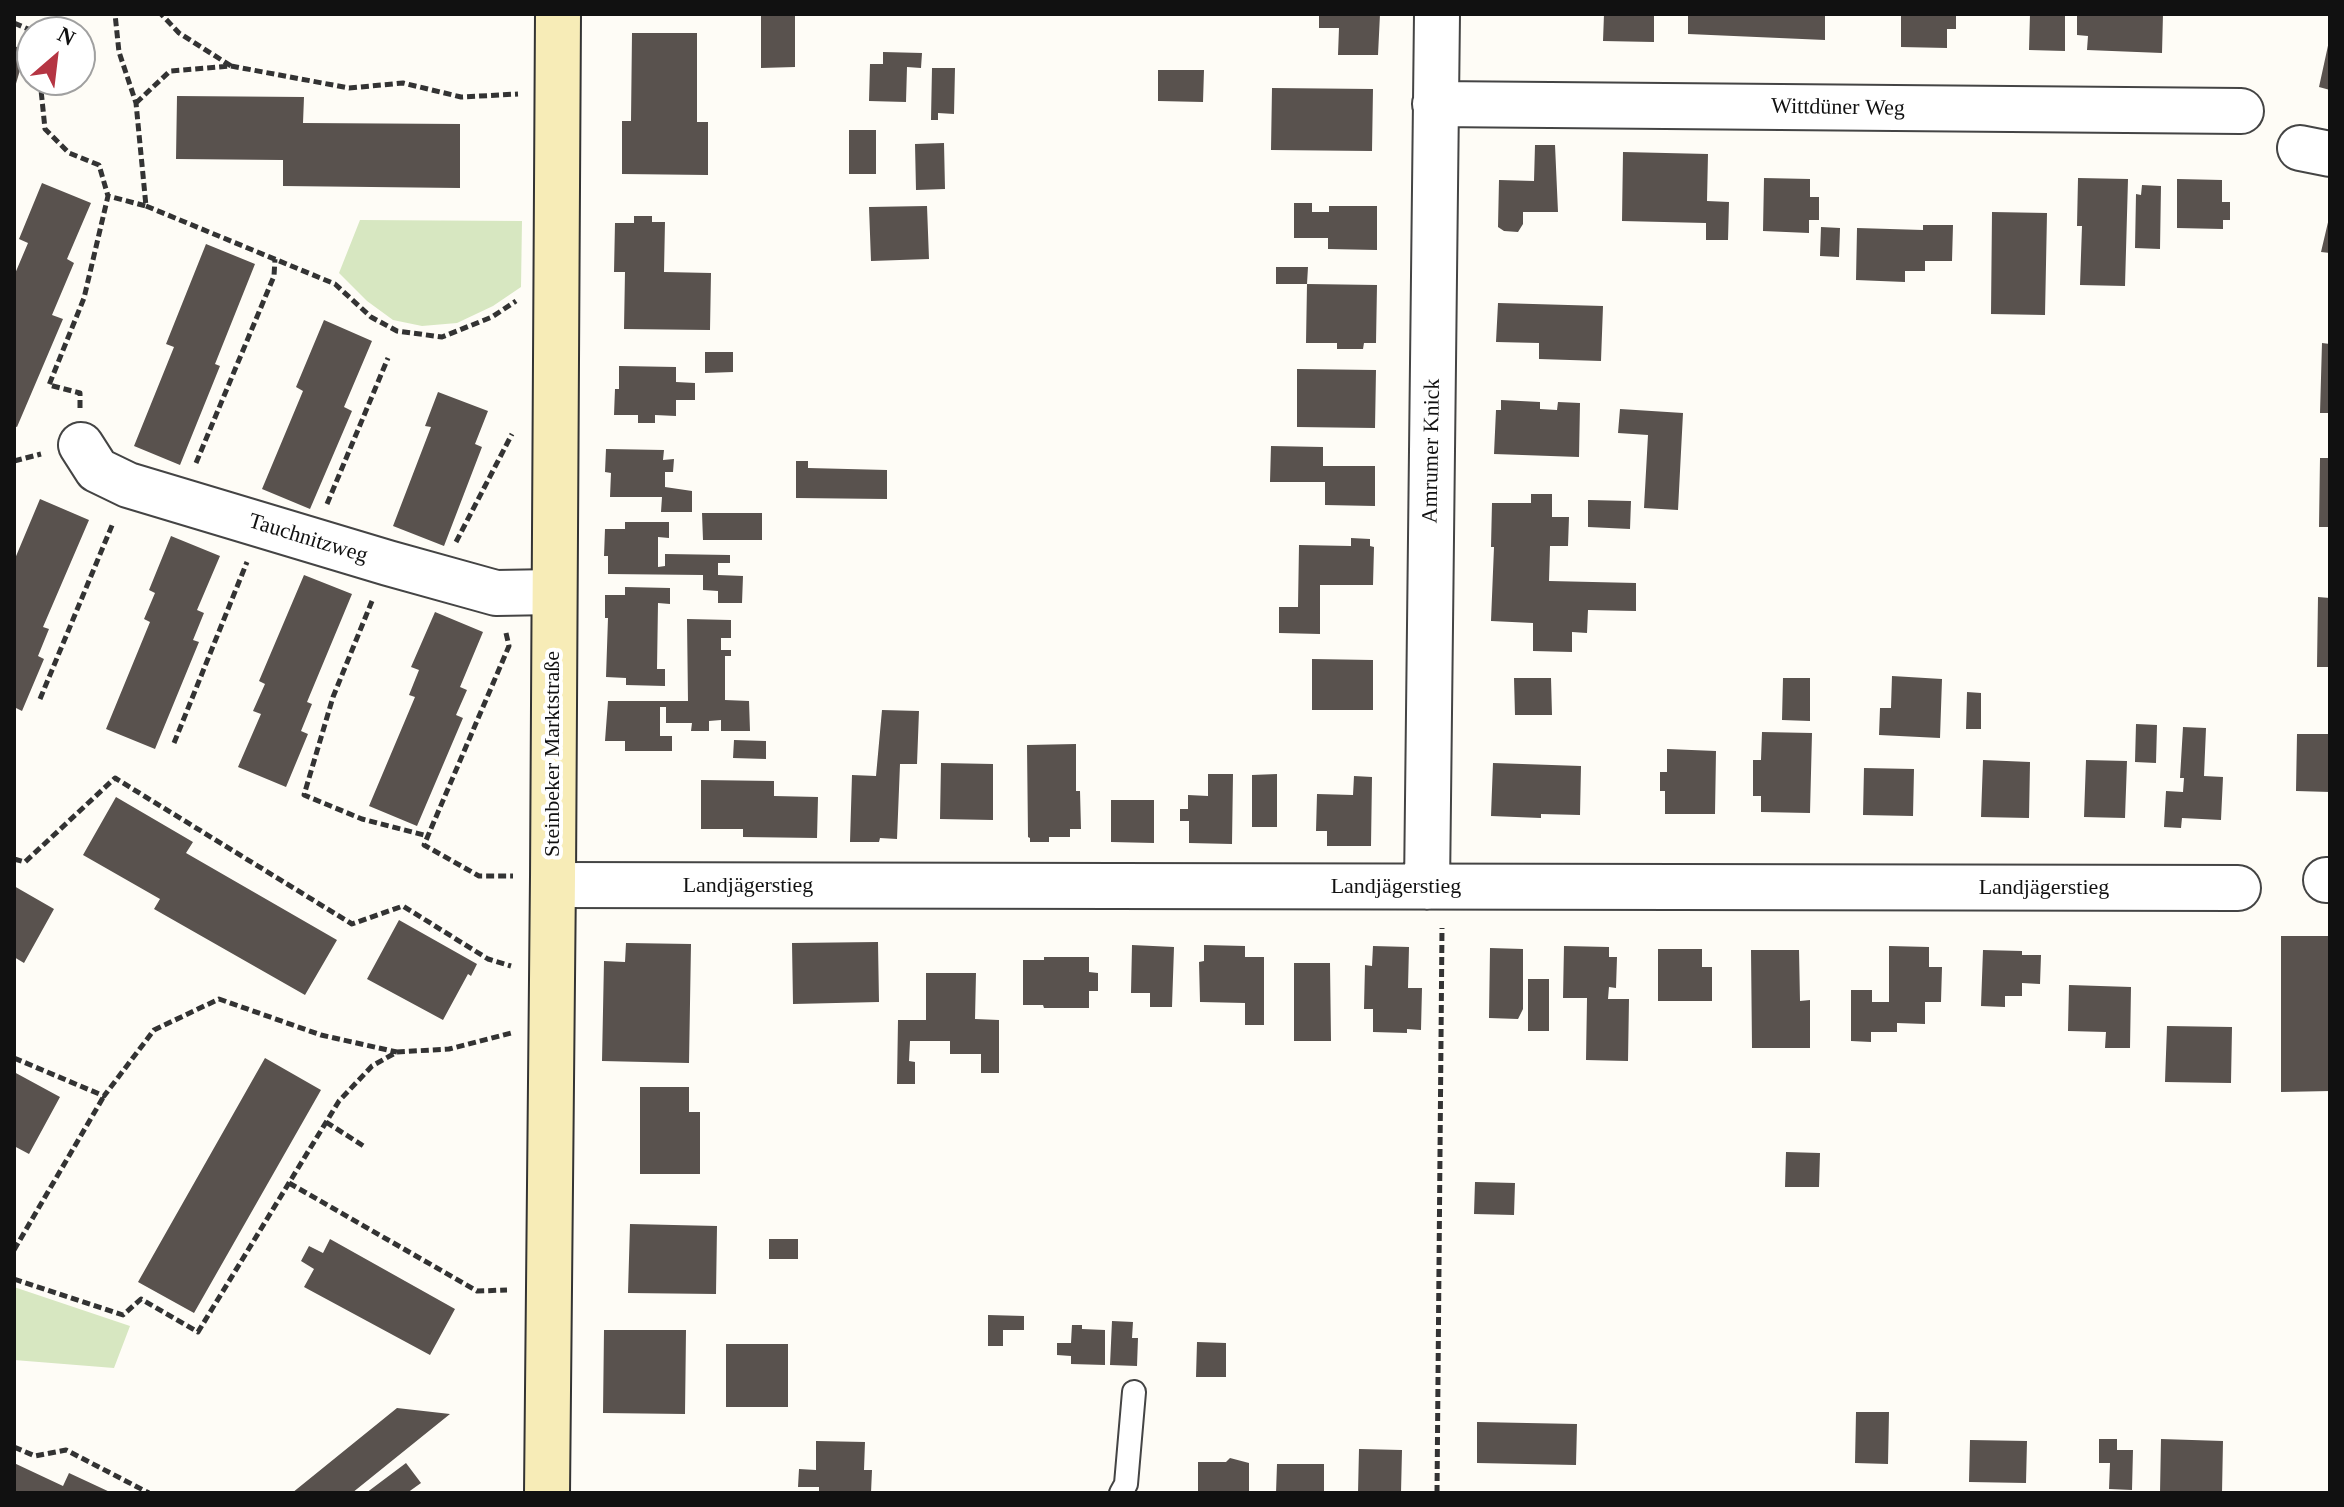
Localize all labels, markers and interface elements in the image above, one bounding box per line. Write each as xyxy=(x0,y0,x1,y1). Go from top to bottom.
north arrow xyxy=(16,16,96,96)
text: N xyxy=(54,21,79,51)
street label: Wittdüner Weg xyxy=(1771,94,1905,122)
street label: Amrumer Knick xyxy=(1418,378,1446,524)
street label: Tauchnitzweg xyxy=(245,508,371,570)
street label: Steinbeker Marktstraße xyxy=(540,651,566,857)
street label: Landjägerstieg xyxy=(683,873,813,899)
street label: Landjägerstieg xyxy=(1331,874,1461,900)
street label: Landjägerstieg xyxy=(1979,875,2109,901)

